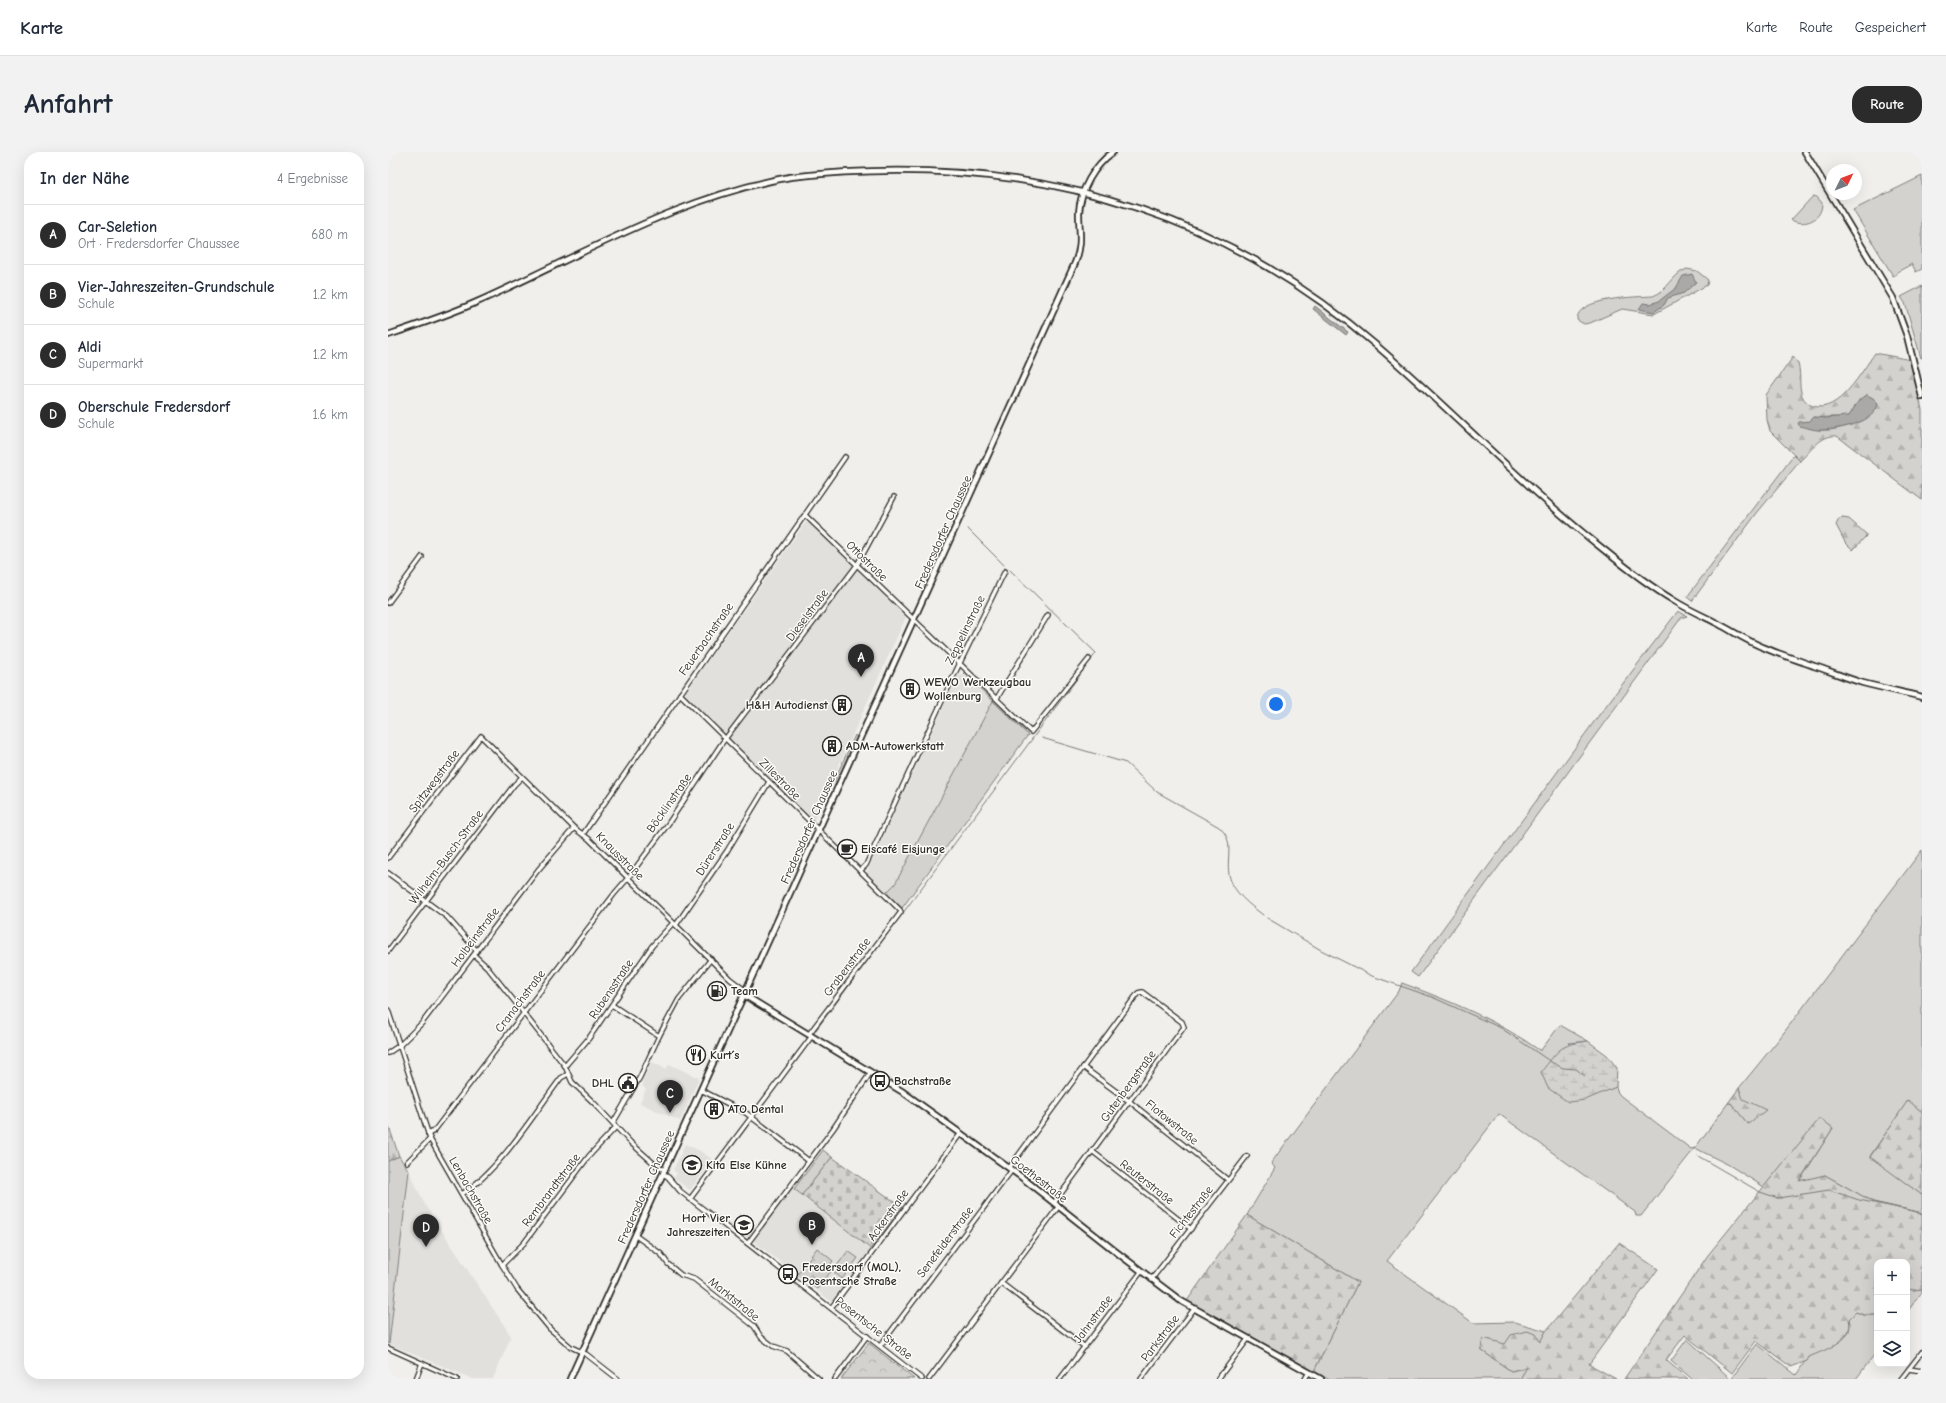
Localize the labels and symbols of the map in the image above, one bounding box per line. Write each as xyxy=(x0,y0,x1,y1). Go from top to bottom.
north arrow xyxy=(1826,164,1862,200)
street label: Fredersdorfer Chaussee xyxy=(912,473,974,591)
street label: Ottostraße xyxy=(843,538,891,584)
street label: Dieselstraße xyxy=(783,586,831,644)
street label: Zeppelinstraße xyxy=(942,593,988,667)
street label: Feuerbachstraße xyxy=(676,600,736,678)
pin: A xyxy=(848,644,874,677)
place label: WEWO Werkzeugbau Wollenburg xyxy=(924,675,1031,703)
building icon: WEWO Werkzeugbau Wollenburg xyxy=(899,678,921,700)
building icon: H&H Autodienst xyxy=(831,694,853,716)
your location xyxy=(1266,694,1286,714)
place label: H&H Autodienst xyxy=(746,698,829,712)
building icon: ADM-Autowerkstatt xyxy=(821,735,843,757)
place label: ADM-Autowerkstatt xyxy=(846,739,945,753)
street label: Spitzwegstraße xyxy=(406,747,462,815)
street label: Zillestraße xyxy=(757,756,803,802)
street label: Fredersdorfer Chaussee xyxy=(778,768,840,886)
street label: Böcklinstraße xyxy=(644,771,694,835)
street label: Wilhelm-Busch-Straße xyxy=(406,807,486,907)
street label: Dürerstraße xyxy=(693,820,737,878)
street label: Knausstraße xyxy=(593,829,647,883)
cafe icon: Eiscafé Eisjunge xyxy=(836,838,858,860)
place label: Eiscafé Eisjunge xyxy=(861,842,945,856)
street label: Holbeinstraße xyxy=(448,904,502,970)
street label: Grabenstraße xyxy=(820,935,874,999)
street label: Rubensstraße xyxy=(586,957,636,1021)
street label: Cranachstraße xyxy=(492,967,548,1035)
fuel station icon: Team xyxy=(706,980,728,1002)
place label: Team xyxy=(731,984,758,998)
restaurant icon: Kurt´s xyxy=(685,1044,707,1066)
street label: Gutenbergstraße xyxy=(1097,1047,1159,1125)
place label: Kurt´s xyxy=(710,1048,739,1062)
bus stop icon: Bachstraße xyxy=(869,1070,891,1092)
public building icon: DHL xyxy=(617,1072,639,1094)
place label: Bachstraße xyxy=(894,1074,951,1088)
place label: DHL xyxy=(592,1076,614,1090)
pin: C xyxy=(657,1080,683,1113)
street label: Flotowstraße xyxy=(1143,1096,1201,1148)
building icon: ATO Dental xyxy=(703,1098,725,1120)
place label: ATO Dental xyxy=(728,1102,784,1116)
street label: Fredersdorfer Chaussee xyxy=(615,1128,677,1246)
street label: Rembrandtstraße xyxy=(519,1151,583,1229)
street label: Goethestraße xyxy=(1008,1152,1070,1206)
street label: Lenbachstraße xyxy=(446,1154,496,1226)
school or university icon: Kita Else Kühne xyxy=(681,1154,703,1176)
street label: Reuterstraße xyxy=(1117,1157,1177,1207)
place label: Kita Else Kühne xyxy=(706,1158,787,1172)
street label: Fichtestraße xyxy=(1166,1183,1216,1241)
street label: Ackerstraße xyxy=(865,1186,911,1244)
street label: Senefelderstraße xyxy=(914,1204,976,1280)
place label: Hort Vier Jahreszeiten xyxy=(667,1211,730,1239)
pin: B xyxy=(799,1212,825,1245)
pin: D xyxy=(413,1214,439,1247)
school or university icon: Hort Vier Jahreszeiten xyxy=(733,1214,755,1236)
place label: Fredersdorf (MOL), Posentsche Straße xyxy=(802,1260,901,1288)
bus stop icon: Fredersdorf (MOL), Posentsche Straße xyxy=(777,1263,799,1285)
street label: Marktstraße xyxy=(706,1274,762,1324)
street label: Jahnstraße xyxy=(1070,1292,1116,1346)
street label: Posentsche Straße xyxy=(833,1294,915,1362)
street label: Parkstraße xyxy=(1138,1312,1182,1364)

